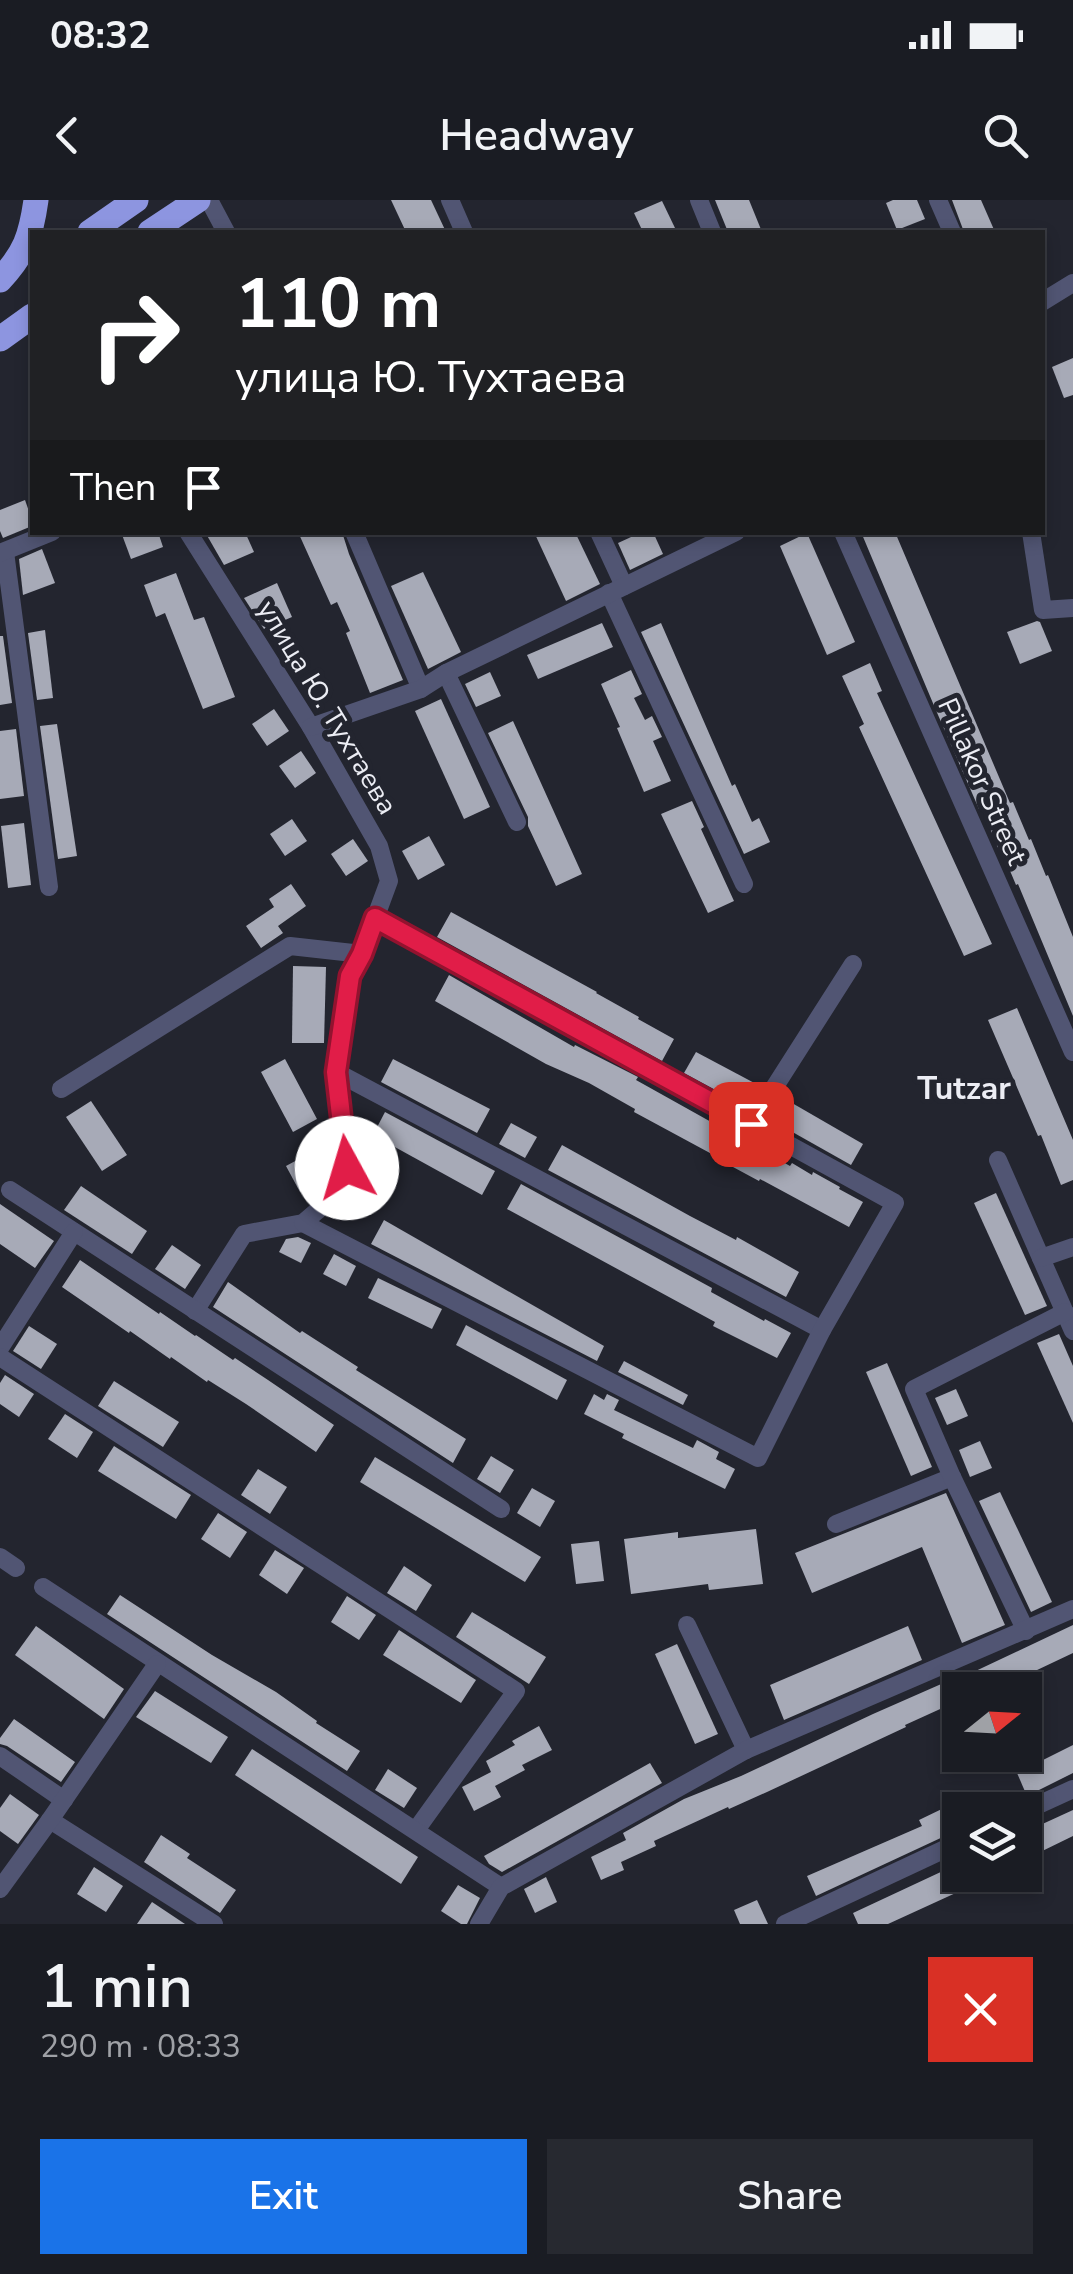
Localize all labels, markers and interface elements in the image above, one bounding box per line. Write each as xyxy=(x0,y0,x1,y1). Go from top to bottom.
text: 08:32 xyxy=(50,10,151,61)
text: Headway xyxy=(439,105,634,166)
icon: back xyxy=(40,108,95,163)
icon: search xyxy=(978,108,1033,163)
text: 110 m xyxy=(235,256,441,352)
icon: right xyxy=(70,270,200,400)
text: улица Ю. Тухтаева xyxy=(235,347,627,408)
icon: arrive xyxy=(176,460,231,515)
text: Then xyxy=(70,462,156,513)
street label: улица Ю. Тухтаева xyxy=(248,593,406,822)
street label: Pillakor Street xyxy=(928,692,1036,871)
district label: Tutzar xyxy=(917,1067,1011,1110)
pin xyxy=(709,1082,794,1167)
icon: arrive xyxy=(724,1097,779,1152)
position arrow xyxy=(295,1116,399,1220)
north arrow xyxy=(942,1672,1042,1772)
map controls xyxy=(942,1672,1042,1892)
button: layers xyxy=(942,1792,1042,1892)
text: 1 min xyxy=(40,1946,193,2028)
button: close xyxy=(928,1957,1033,2062)
text: 290 m · 08:33 xyxy=(40,2025,241,2068)
button: Exit xyxy=(40,2139,527,2254)
button: Share xyxy=(547,2139,1033,2254)

